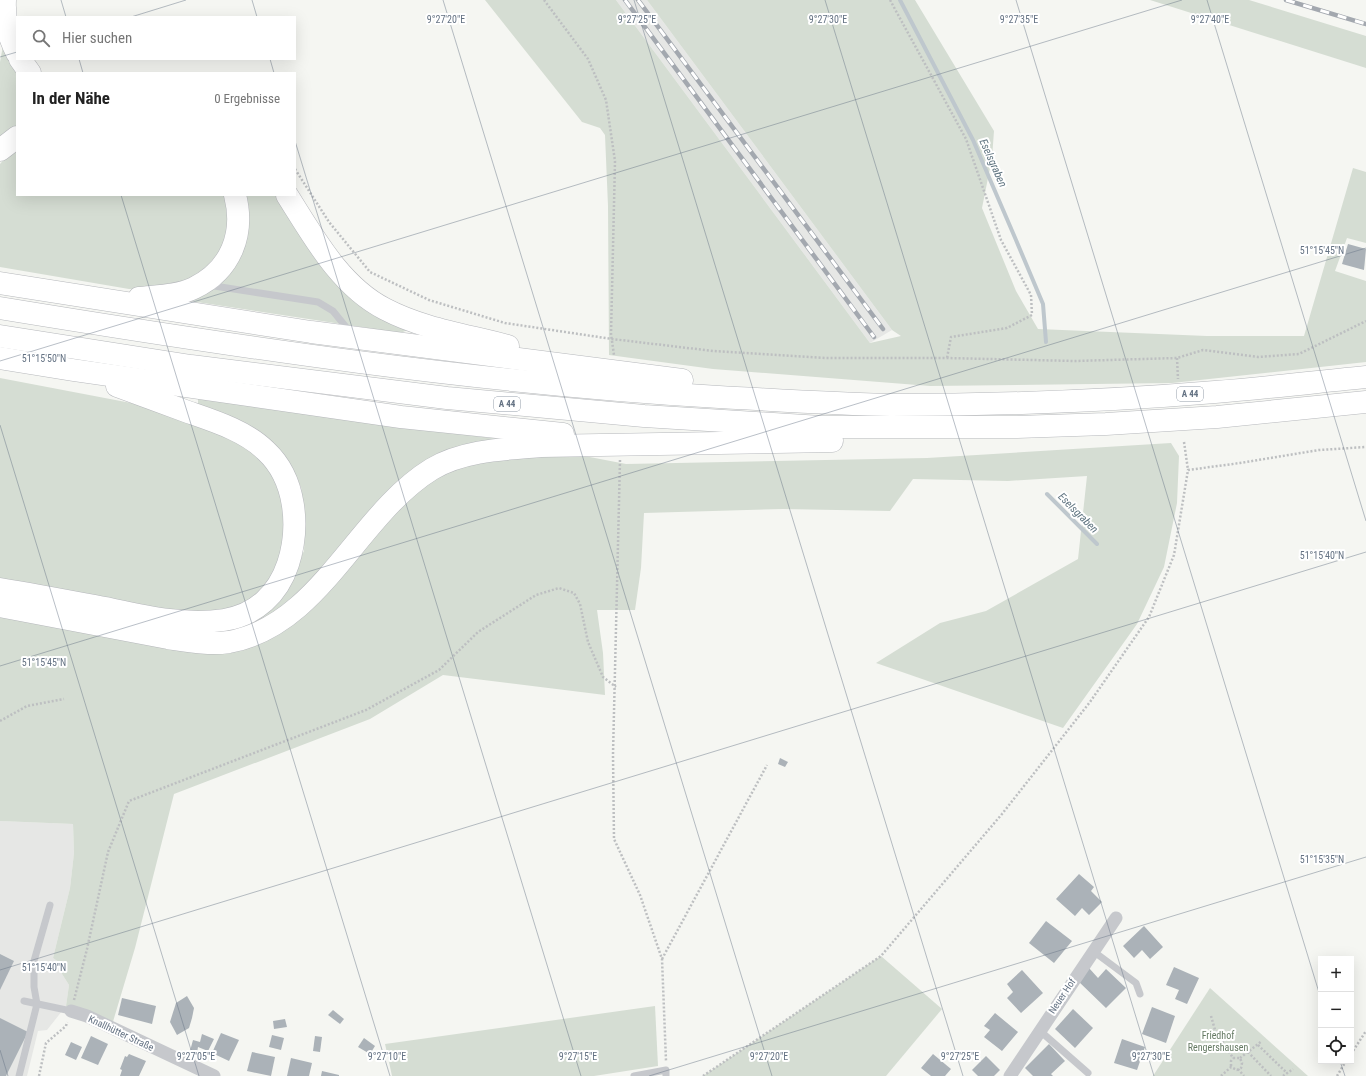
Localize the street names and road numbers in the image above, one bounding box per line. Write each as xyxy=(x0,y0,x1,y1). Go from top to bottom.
road number: A 44 xyxy=(1177,387,1203,401)
road number: A 44 xyxy=(494,397,520,411)
street label: Neuer Hof xyxy=(1046,976,1078,1016)
street label: Knallhütter Straße xyxy=(87,1013,156,1053)

